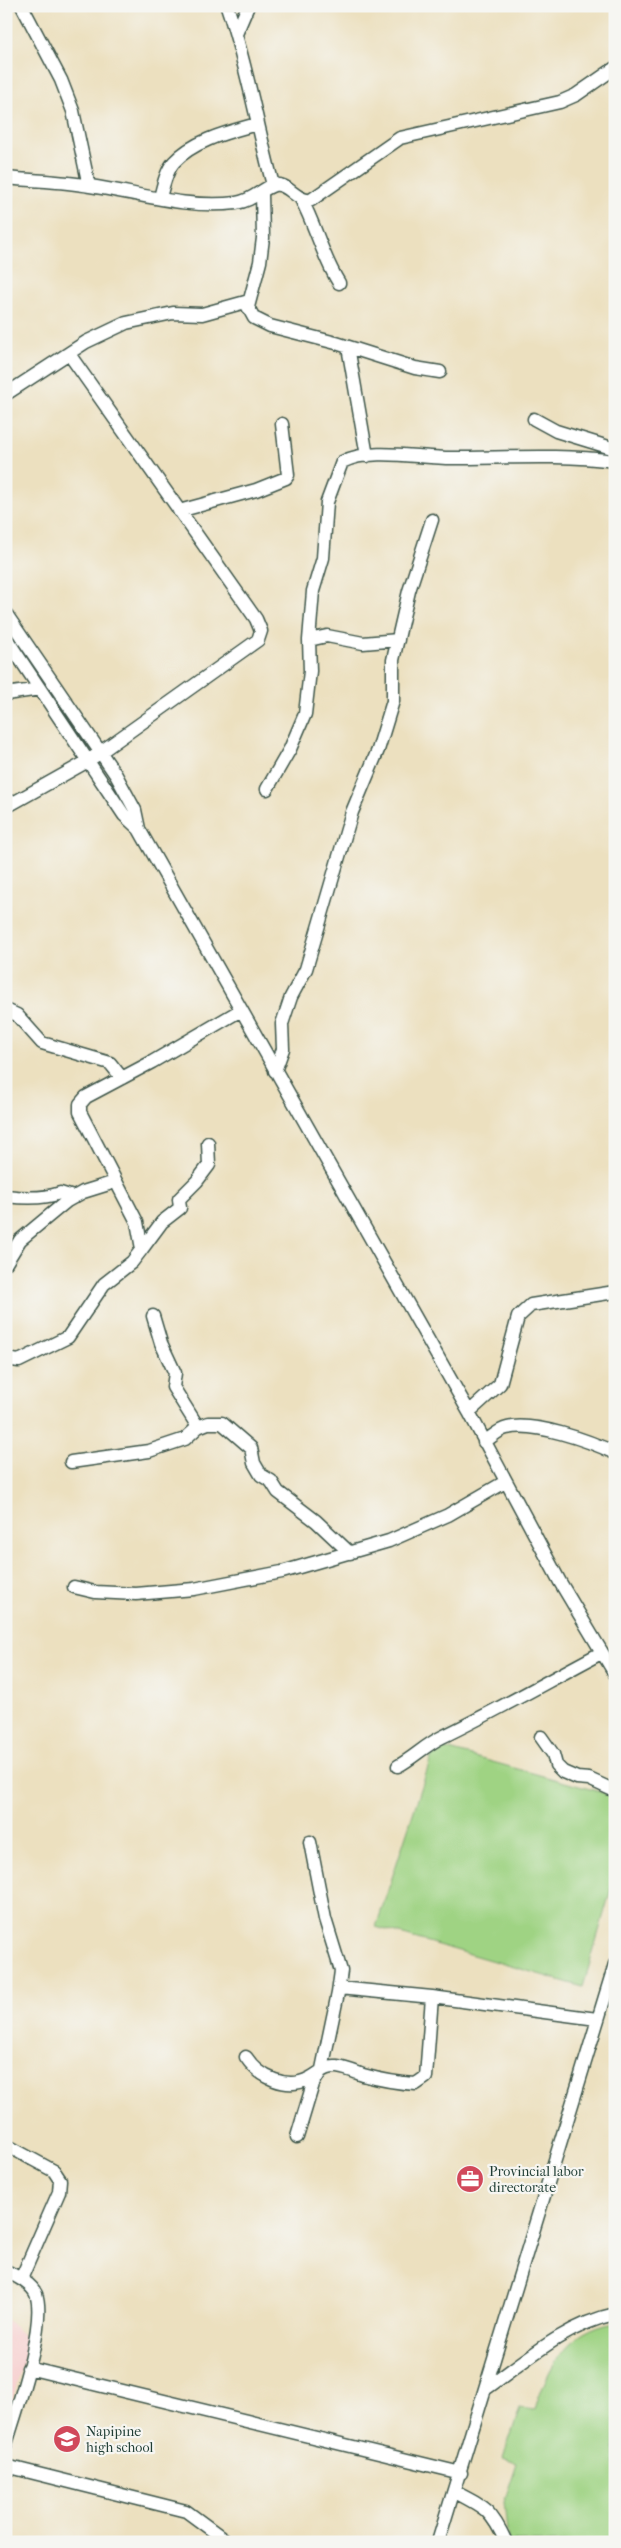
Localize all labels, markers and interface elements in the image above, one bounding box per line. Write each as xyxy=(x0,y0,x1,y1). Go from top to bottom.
place label: Provincial labor directorate xyxy=(489,2163,584,2196)
office icon: Provincial labor directorate xyxy=(455,2164,485,2194)
place label: Napipine high school xyxy=(86,2423,153,2456)
school or university icon: Napipine high school xyxy=(52,2424,82,2454)

